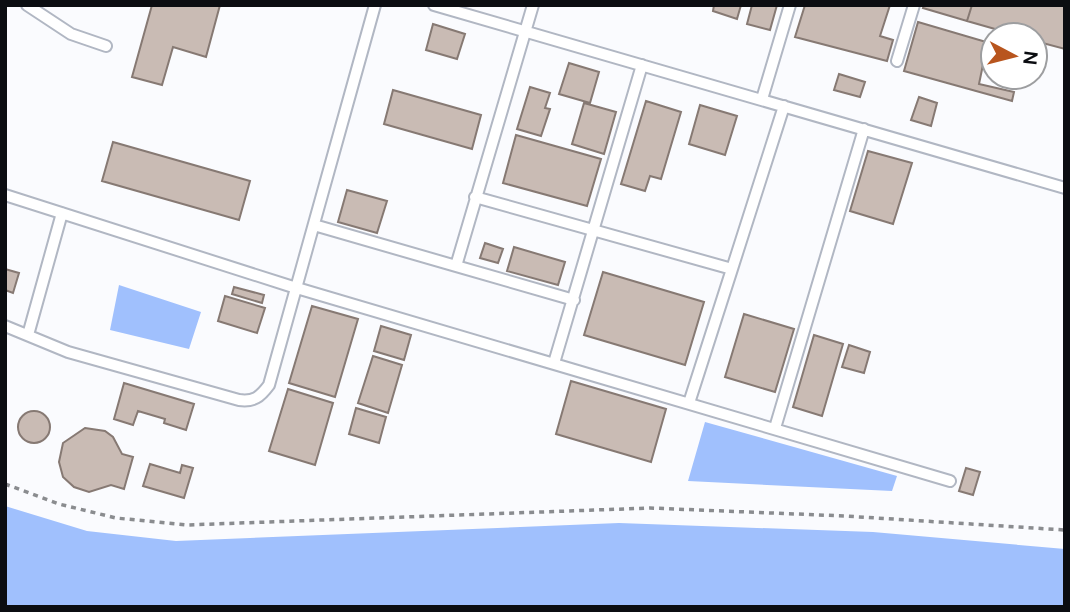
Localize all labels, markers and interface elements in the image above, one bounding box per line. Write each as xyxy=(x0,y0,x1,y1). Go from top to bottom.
north arrow xyxy=(979,21,1049,91)
text: N xyxy=(1017,50,1044,66)

